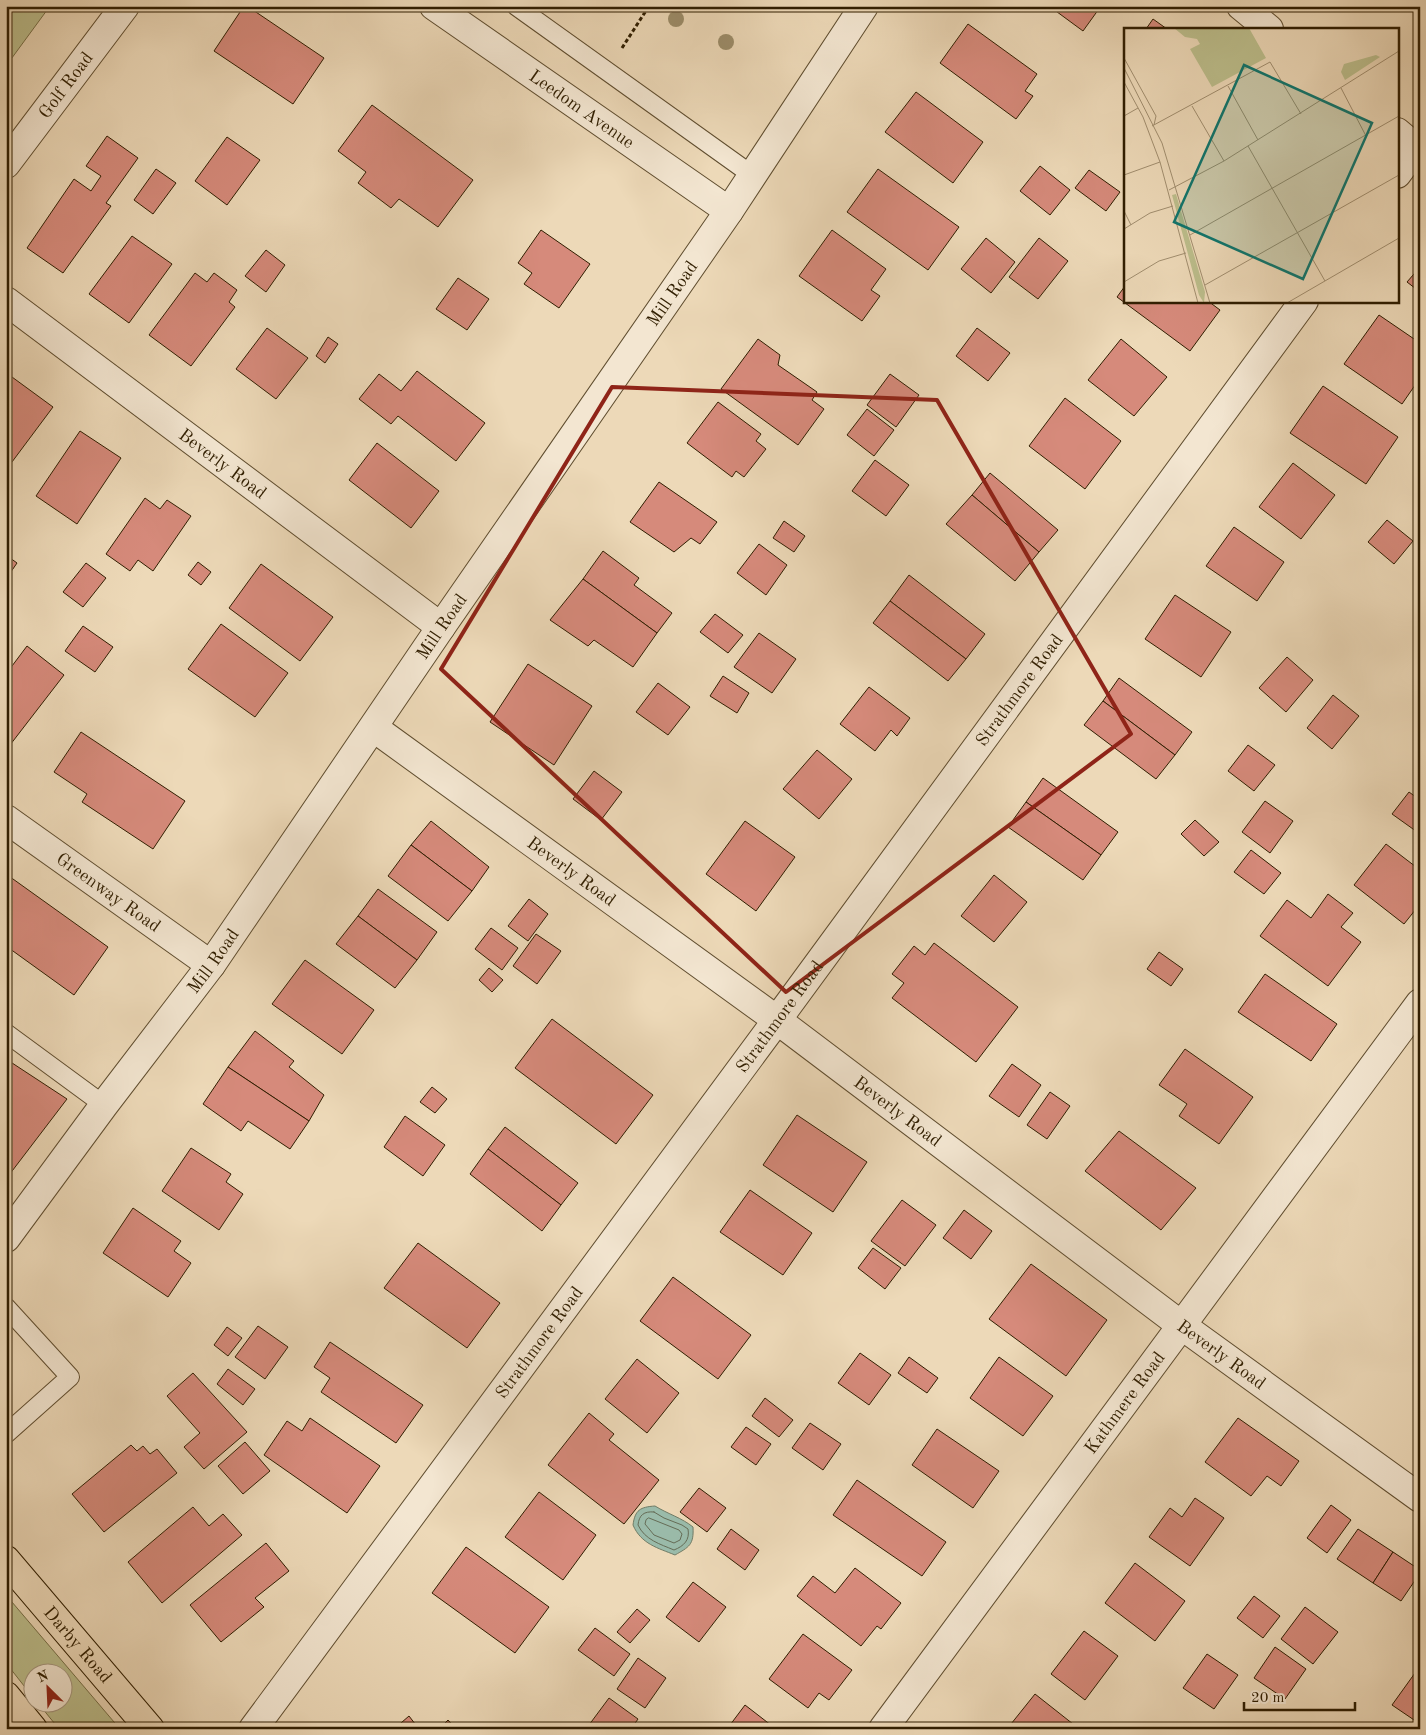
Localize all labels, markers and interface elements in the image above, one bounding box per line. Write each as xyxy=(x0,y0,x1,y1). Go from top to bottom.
inset map xyxy=(1124,28,1398,302)
street label: Golf Road xyxy=(36,49,97,122)
street label: Leedom Avenue xyxy=(525,67,637,152)
street label: Mill Road xyxy=(644,258,701,330)
street label: Beverly Road xyxy=(175,426,270,503)
street label: Mill Road xyxy=(414,591,471,663)
street label: Strathmore Road xyxy=(973,631,1067,750)
street label: Beverly Road xyxy=(523,834,619,910)
street label: Greenway Road xyxy=(53,850,164,936)
street label: Mill Road xyxy=(185,926,243,997)
street label: Strathmore Road xyxy=(733,958,827,1076)
street label: Beverly Road xyxy=(850,1073,944,1151)
street label: Strathmore Road xyxy=(493,1284,587,1402)
street label: Beverly Road xyxy=(1173,1317,1269,1393)
street label: Kathmere Road xyxy=(1082,1349,1169,1458)
street label: Darby Road xyxy=(40,1603,115,1687)
north arrow xyxy=(22,1662,72,1712)
text: N xyxy=(35,1668,51,1686)
scale bar xyxy=(1244,1680,1355,1712)
text: 20 m xyxy=(1251,1691,1285,1706)

